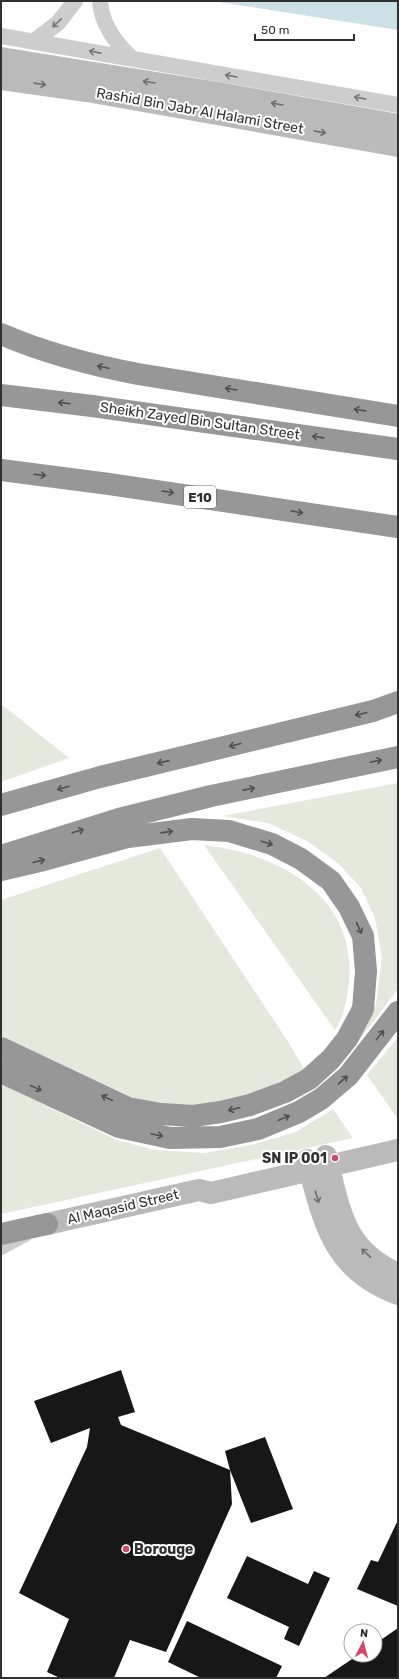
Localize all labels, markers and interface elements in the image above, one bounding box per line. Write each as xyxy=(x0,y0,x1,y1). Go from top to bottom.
scale bar xyxy=(255,16,354,42)
one-way arrow xyxy=(52,19,62,28)
text: 50 m xyxy=(261,23,289,37)
one-way arrow xyxy=(89,48,102,56)
one-way arrow xyxy=(225,72,238,80)
one-way arrow xyxy=(143,77,156,85)
one-way arrow xyxy=(33,80,46,88)
street label: Rashid Bin Jabr Al Halami Street xyxy=(95,84,305,138)
one-way arrow xyxy=(353,94,366,102)
one-way arrow xyxy=(271,99,284,107)
one-way arrow xyxy=(313,128,326,136)
one-way arrow xyxy=(97,363,110,371)
one-way arrow xyxy=(225,385,238,393)
one-way arrow xyxy=(58,399,71,406)
street label: Sheikh Zayed Bin Sultan Street xyxy=(99,399,301,444)
one-way arrow xyxy=(353,406,366,414)
one-way arrow xyxy=(312,433,325,441)
one-way arrow xyxy=(33,471,46,479)
road number: E10 xyxy=(184,486,216,508)
one-way arrow xyxy=(162,489,175,497)
one-way arrow xyxy=(290,508,303,516)
one-way arrow xyxy=(355,711,368,718)
one-way arrow xyxy=(228,742,241,749)
one-way arrow xyxy=(369,756,382,764)
one-way arrow xyxy=(157,758,170,766)
one-way arrow xyxy=(56,784,69,792)
one-way arrow xyxy=(242,784,255,792)
one-way arrow xyxy=(71,827,84,834)
one-way arrow xyxy=(160,828,173,836)
one-way arrow xyxy=(260,840,273,847)
one-way arrow xyxy=(32,857,45,864)
one-way arrow xyxy=(356,921,363,933)
one-way arrow xyxy=(376,1030,385,1041)
one-way arrow xyxy=(338,1076,348,1085)
one-way arrow xyxy=(30,1085,42,1092)
one-way arrow xyxy=(102,1094,114,1101)
one-way arrow xyxy=(228,1106,241,1113)
one-way arrow xyxy=(277,1114,289,1121)
one-way arrow xyxy=(150,1131,163,1139)
place label: SN IP 001 xyxy=(262,1150,327,1167)
marker: SN IP 001 xyxy=(330,1153,340,1163)
street label: Al Maqasid Street xyxy=(66,1186,181,1228)
one-way arrow xyxy=(314,1190,321,1203)
one-way arrow xyxy=(361,1248,371,1258)
place label: Borouge xyxy=(134,1541,193,1558)
marker: Borouge xyxy=(121,1544,131,1554)
north arrow xyxy=(343,1623,383,1663)
text: N xyxy=(359,1627,369,1640)

